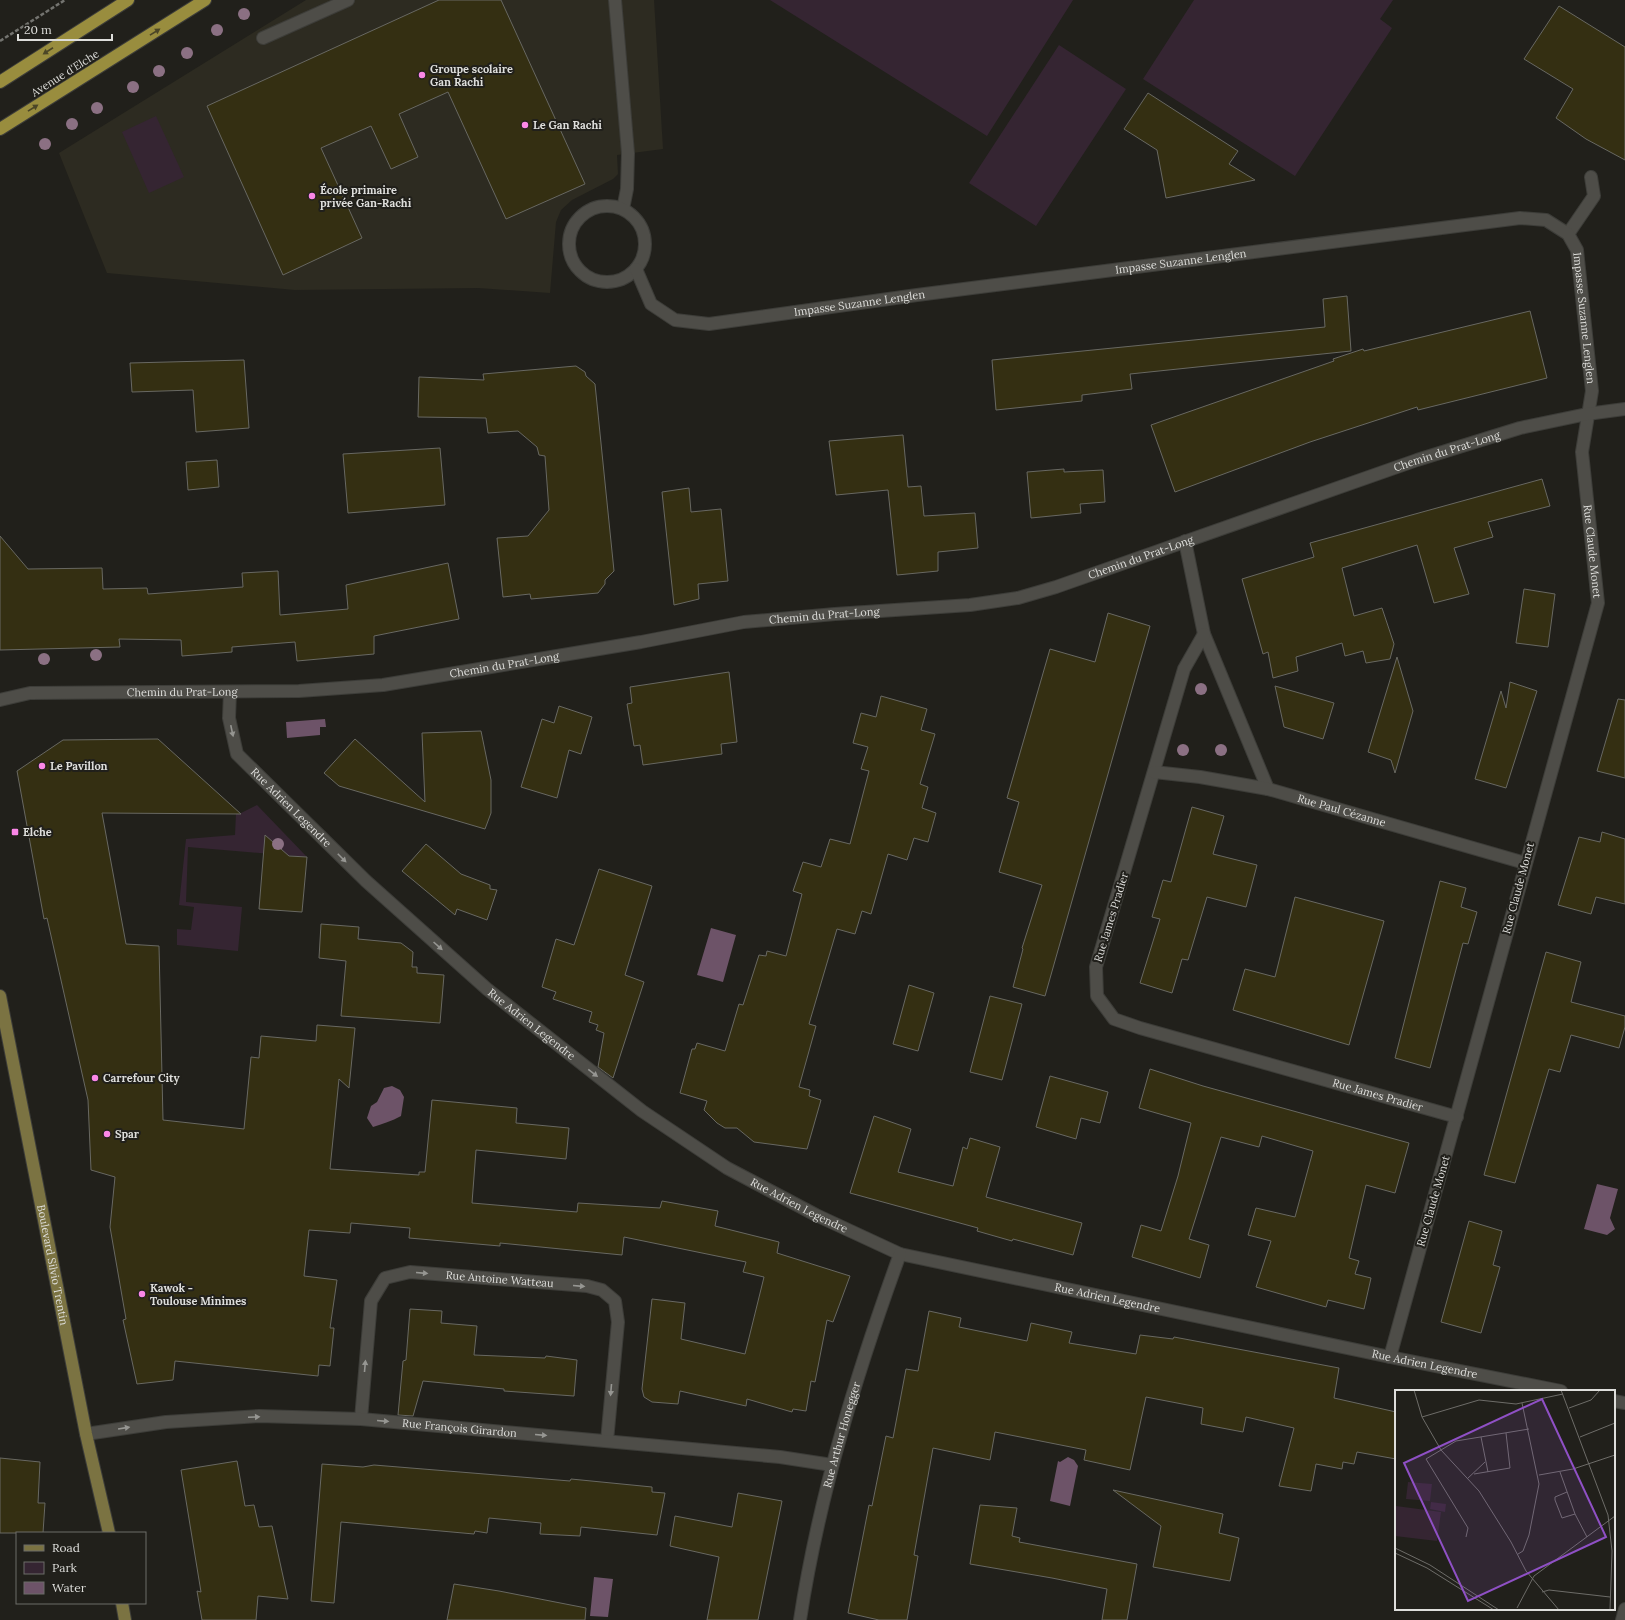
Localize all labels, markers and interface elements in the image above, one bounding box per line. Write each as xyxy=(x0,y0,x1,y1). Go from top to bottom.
scale bar xyxy=(18,16,112,42)
text: 20 m xyxy=(24,22,52,37)
one-way arrow xyxy=(149,28,161,35)
street label: Avenue d'Elche xyxy=(28,47,102,100)
one-way arrow xyxy=(42,48,54,55)
place label: Groupe scolaire Gan Rachi xyxy=(430,62,513,89)
marker: Groupe scolaire Gan Rachi xyxy=(417,70,427,80)
one-way arrow xyxy=(27,105,39,112)
place label: Le Gan Rachi xyxy=(533,118,602,132)
marker: Le Gan Rachi xyxy=(520,120,530,130)
place label: École primaire privée Gan-Rachi xyxy=(320,183,412,210)
marker: École primaire privée Gan-Rachi xyxy=(307,191,317,201)
street label: Impasse Suzanne Lenglen xyxy=(1114,246,1247,277)
street label: Impasse Suzanne Lenglen xyxy=(1570,252,1598,385)
street label: Impasse Suzanne Lenglen xyxy=(793,287,926,319)
street label: Chemin du Prat-Long xyxy=(1392,427,1503,475)
street label: Rue Claude Monet xyxy=(1581,504,1605,599)
street label: Chemin du Prat-Long xyxy=(1086,532,1196,582)
street label: Chemin du Prat-Long xyxy=(768,604,881,627)
street label: Chemin du Prat-Long xyxy=(448,649,561,681)
street label: Chemin du Prat-Long xyxy=(127,684,239,699)
one-way arrow xyxy=(229,725,235,737)
place label: Le Pavillon xyxy=(50,759,108,773)
marker: Le Pavillon xyxy=(37,761,47,771)
street label: Rue Adrien Legendre xyxy=(248,765,334,850)
street label: Rue Paul Cézanne xyxy=(1296,791,1388,830)
place label: Elche xyxy=(23,825,52,839)
marker: Elche xyxy=(10,827,20,837)
street label: Rue Claude Monet xyxy=(1499,840,1537,935)
one-way arrow xyxy=(337,853,347,863)
street label: Rue James Pradier xyxy=(1091,870,1131,964)
one-way arrow xyxy=(434,941,443,950)
street label: Rue Adrien Legendre xyxy=(485,985,578,1063)
one-way arrow xyxy=(588,1068,599,1077)
place label: Carrefour City xyxy=(103,1071,181,1085)
marker: Carrefour City xyxy=(90,1073,100,1083)
street label: Rue James Pradier xyxy=(1331,1075,1425,1114)
place label: Spar xyxy=(115,1127,140,1141)
marker: Spar xyxy=(102,1129,112,1139)
street label: Rue Claude Monet xyxy=(1413,1153,1453,1248)
street label: Rue Adrien Legendre xyxy=(748,1175,850,1236)
street label: Boulevard Silvio Trentin xyxy=(34,1203,72,1327)
street label: Rue Antoine Watteau xyxy=(445,1268,555,1290)
one-way arrow xyxy=(416,1270,428,1277)
street label: Rue Adrien Legendre xyxy=(1053,1280,1162,1316)
place label: Kawok - Toulouse Minimes xyxy=(150,1281,246,1308)
one-way arrow xyxy=(573,1282,585,1289)
marker: Kawok - Toulouse Minimes xyxy=(137,1289,147,1299)
street label: Rue Adrien Legendre xyxy=(1371,1346,1479,1381)
one-way arrow xyxy=(362,1360,369,1372)
street label: Rue Arthur Honegger xyxy=(820,1380,863,1489)
one-way arrow xyxy=(608,1384,615,1396)
inset map xyxy=(1395,1390,1615,1610)
one-way arrow xyxy=(248,1413,260,1420)
street label: Rue François Girardon xyxy=(402,1416,518,1440)
one-way arrow xyxy=(377,1418,389,1425)
one-way arrow xyxy=(118,1425,130,1431)
one-way arrow xyxy=(535,1432,547,1439)
legend xyxy=(16,1532,146,1604)
text: Road xyxy=(52,1540,80,1555)
text: Park xyxy=(52,1560,78,1575)
text: Water xyxy=(52,1580,87,1595)

